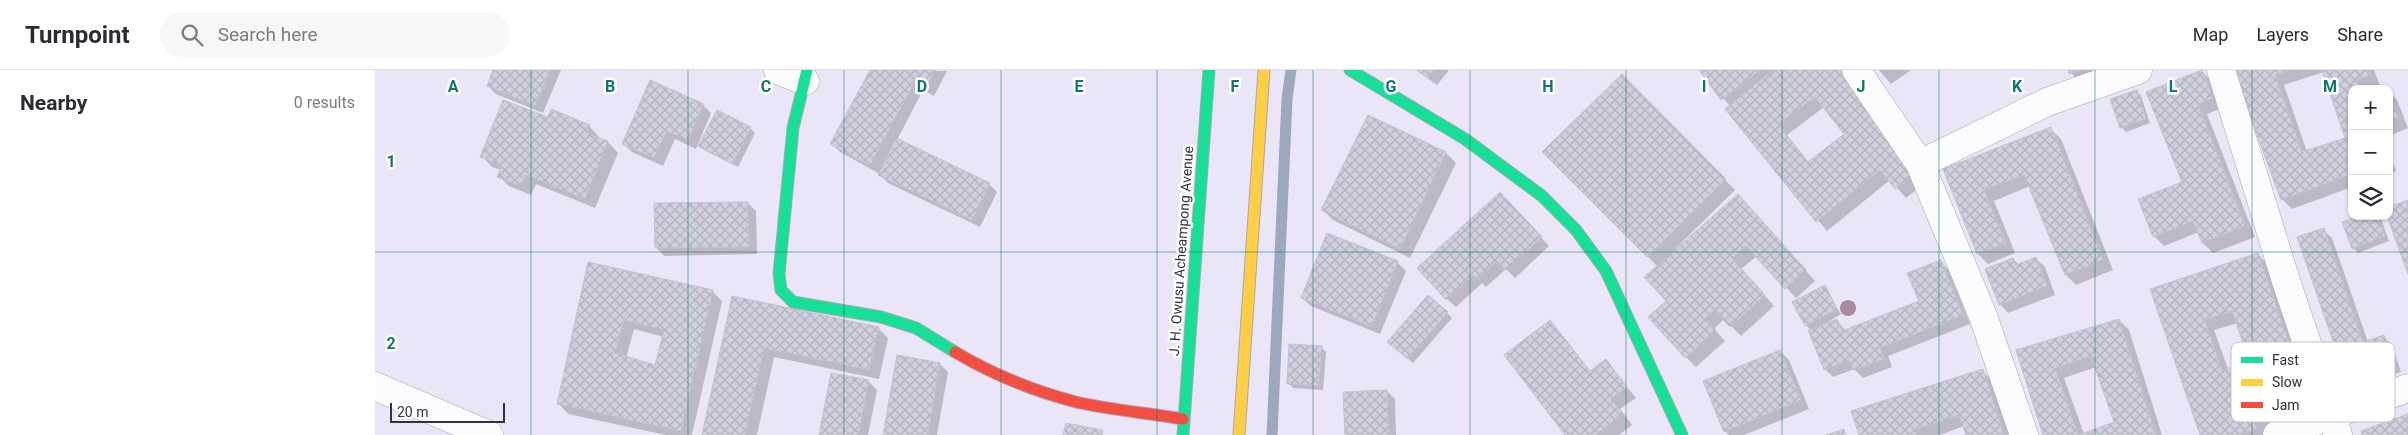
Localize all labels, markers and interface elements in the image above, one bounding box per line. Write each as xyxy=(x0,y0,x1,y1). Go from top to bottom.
search box xyxy=(160,12,510,57)
text: Turnpoint xyxy=(25,21,130,49)
icon: search xyxy=(178,21,206,49)
text: Search here xyxy=(218,23,318,46)
text: Map xyxy=(2193,24,2228,45)
text: Layers xyxy=(2256,24,2309,45)
text: Share xyxy=(2337,24,2383,45)
text: A xyxy=(448,77,459,96)
text: B xyxy=(605,77,615,96)
text: C xyxy=(761,77,771,96)
text: D xyxy=(917,77,927,96)
text: E xyxy=(1075,77,1084,96)
text: F xyxy=(1231,77,1240,96)
text: G xyxy=(1386,77,1397,96)
text: H xyxy=(1542,77,1554,96)
text: I xyxy=(1702,77,1706,96)
text: J xyxy=(1857,77,1865,96)
text: K xyxy=(2012,77,2023,96)
text: L xyxy=(2169,77,2178,96)
text: M xyxy=(2323,77,2337,96)
map controls xyxy=(2348,85,2393,220)
button: + xyxy=(2348,85,2393,130)
text: Nearby xyxy=(20,91,87,115)
text: 0 results xyxy=(294,93,355,112)
button: − xyxy=(2348,130,2393,175)
street label: J. H. Owusu Acheampong Avenue xyxy=(1166,145,1196,357)
text: 1 xyxy=(386,152,396,171)
button: layers xyxy=(2348,175,2393,220)
text: 2 xyxy=(386,334,396,353)
legend xyxy=(2231,342,2395,422)
text: Fast xyxy=(2272,352,2299,368)
text: Slow xyxy=(2272,374,2303,390)
text: Jam xyxy=(2272,397,2300,413)
scale bar xyxy=(390,400,505,423)
text: 20 m xyxy=(397,404,429,420)

